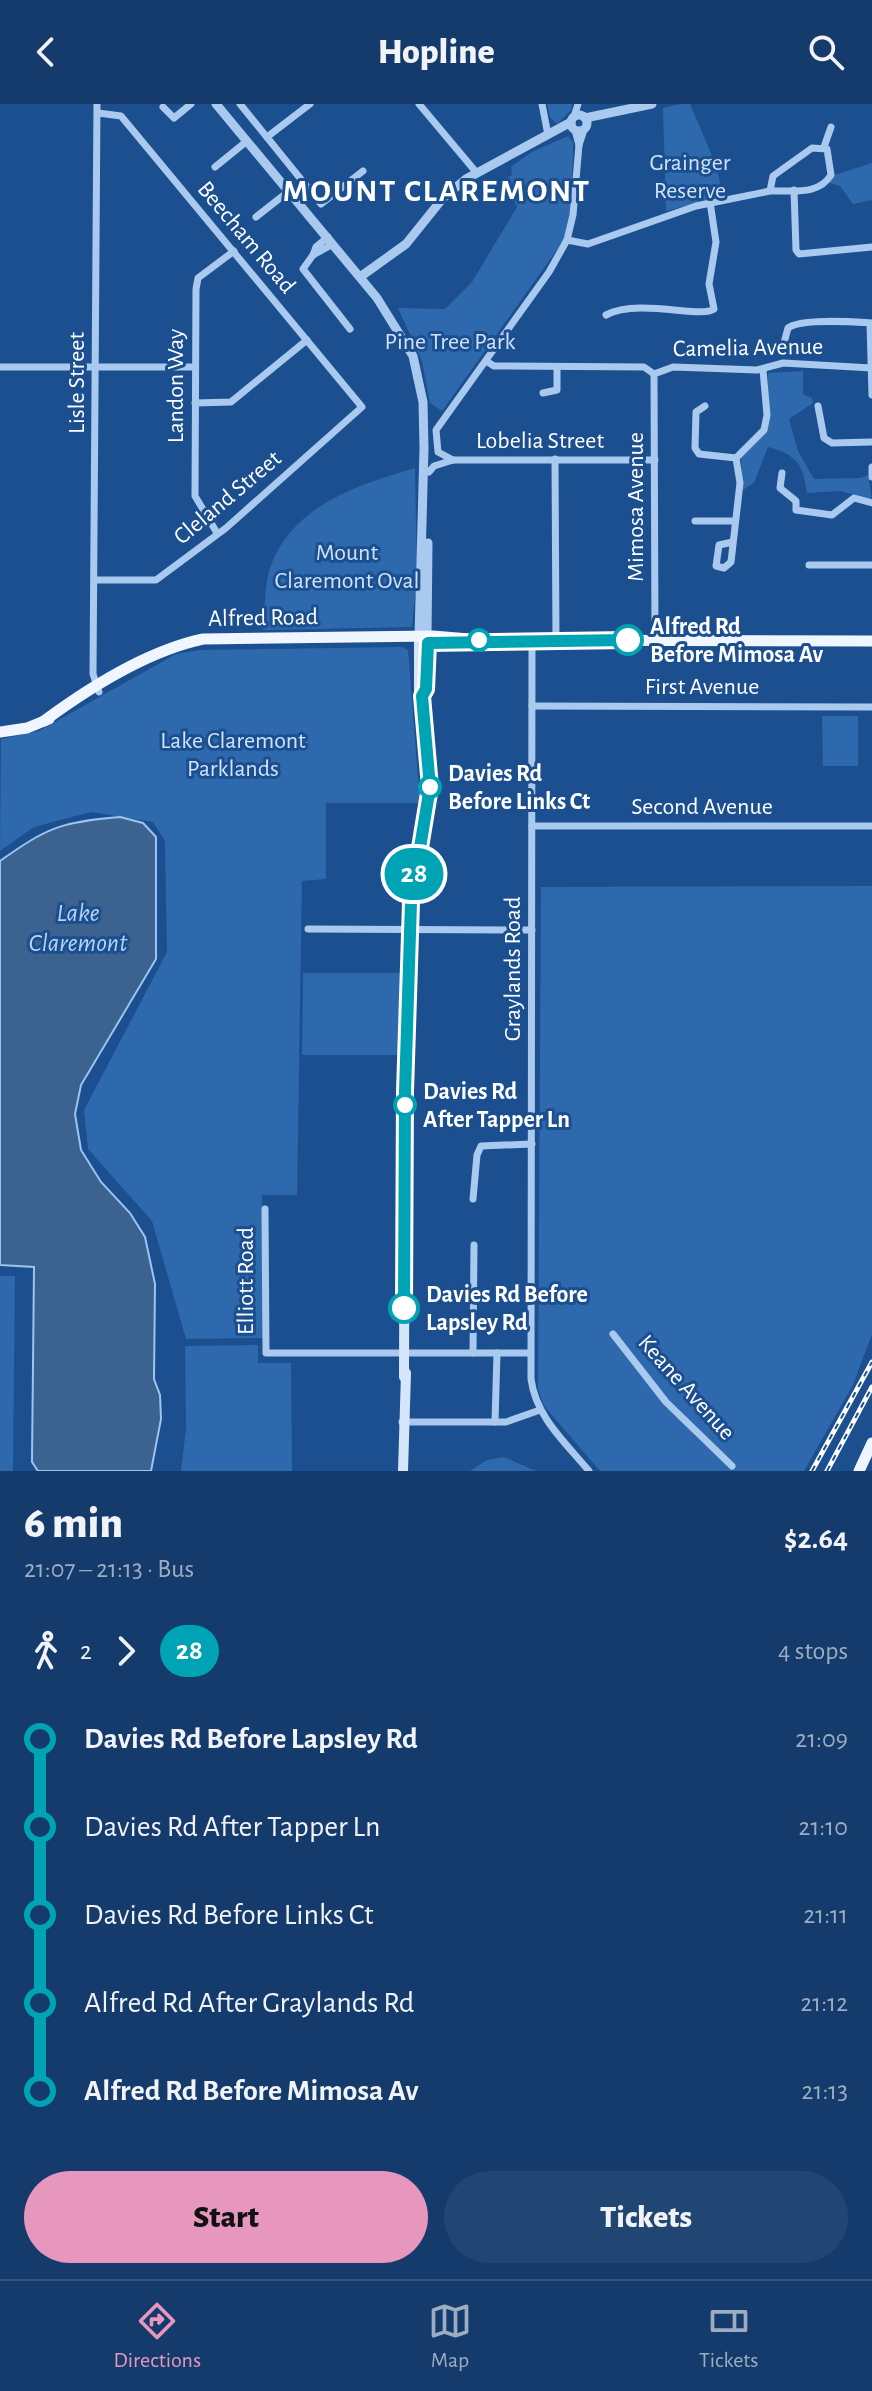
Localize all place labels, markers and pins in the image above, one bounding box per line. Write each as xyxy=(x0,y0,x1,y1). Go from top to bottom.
place label: Alfred Rd Before Mimosa Av xyxy=(650,615,824,667)
marker: Alfred Rd Before Mimosa Av xyxy=(613,625,643,655)
unlabelled marker xyxy=(468,629,490,651)
place label: Davies Rd Before Links Ct xyxy=(448,762,590,814)
marker: Davies Rd Before Links Ct xyxy=(419,776,441,798)
place label: Davies Rd After Tapper Ln xyxy=(423,1080,570,1132)
marker: Davies Rd After Tapper Ln xyxy=(394,1094,416,1116)
place label: Davies Rd Before Lapsley Rd xyxy=(426,1283,588,1335)
marker: Davies Rd Before Lapsley Rd xyxy=(389,1293,419,1323)

